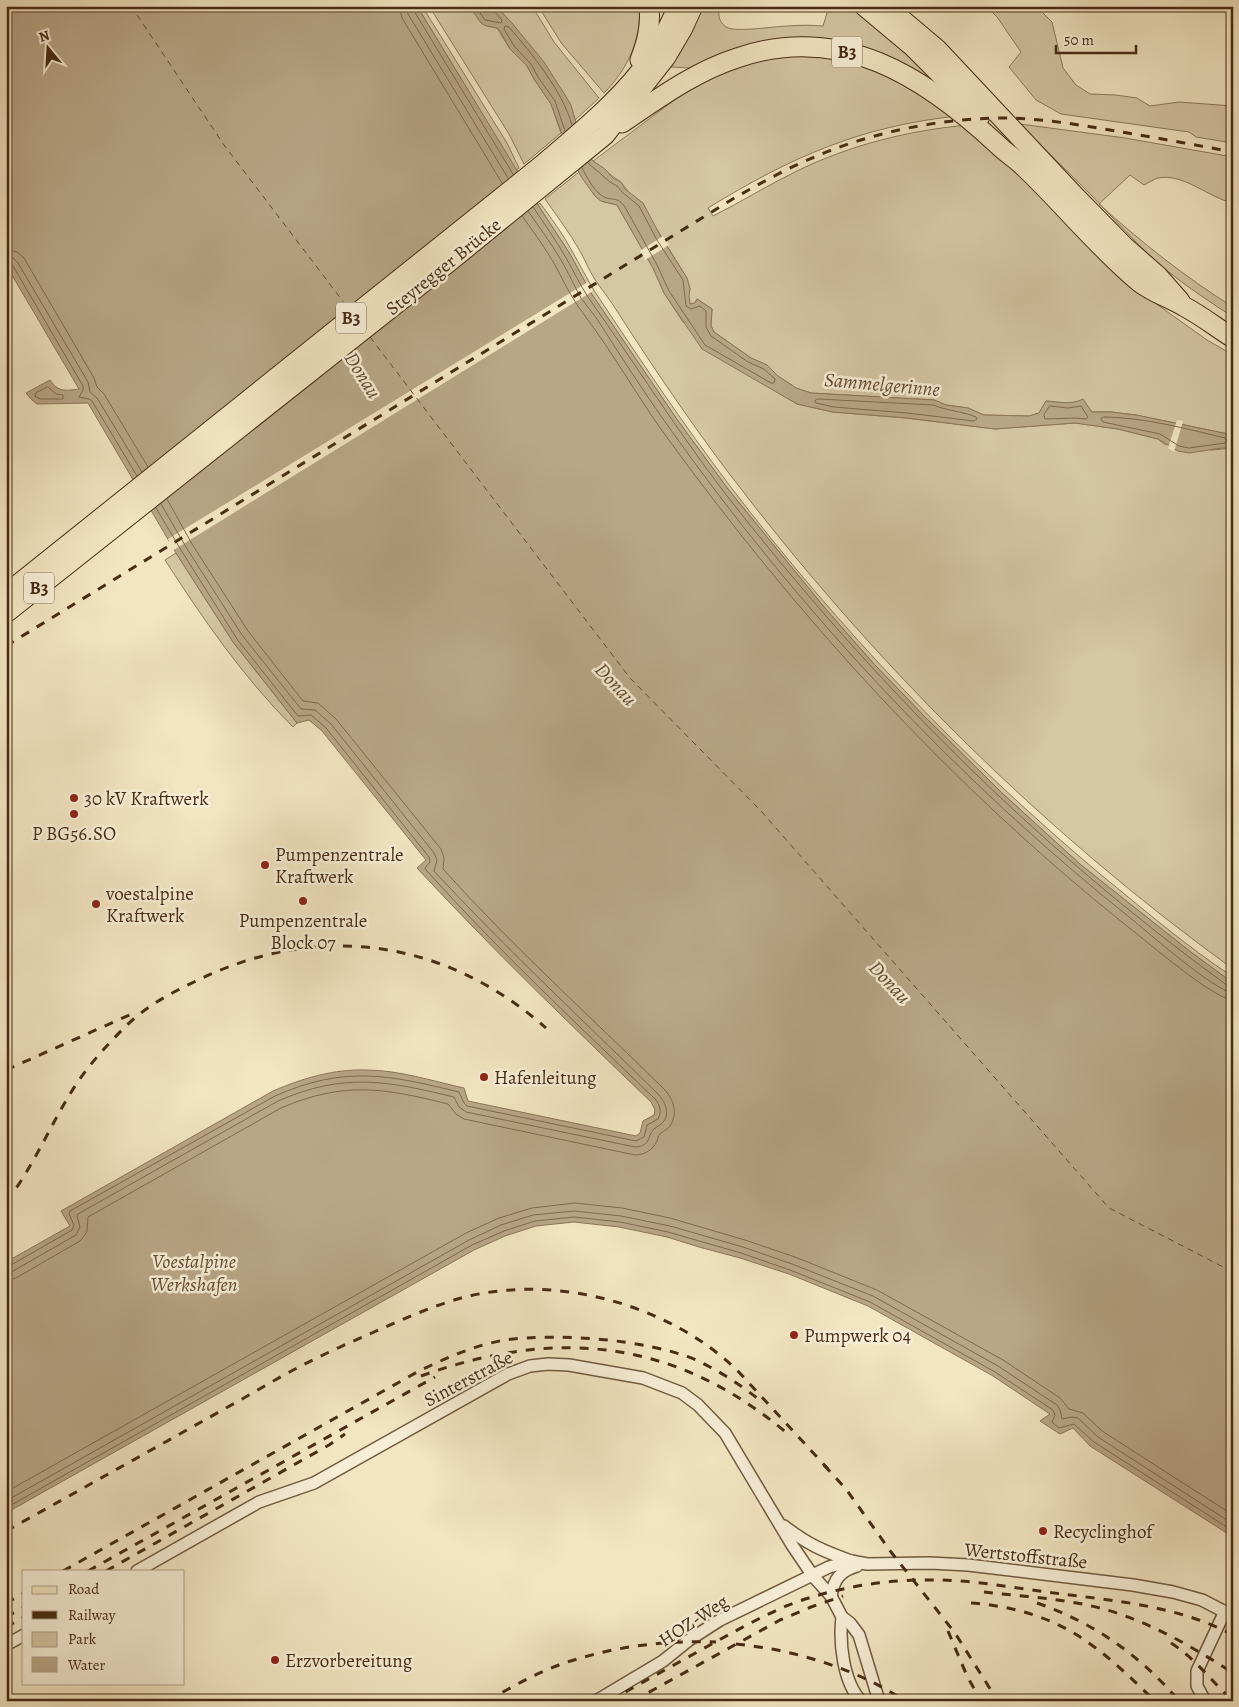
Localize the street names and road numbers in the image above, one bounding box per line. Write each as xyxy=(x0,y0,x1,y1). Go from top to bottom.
road number: B3 xyxy=(832,36,862,68)
street label: Steyregger Brücke xyxy=(380,212,507,321)
road number: B3 xyxy=(336,302,366,334)
road number: B3 xyxy=(24,572,54,604)
street label: Sinterstraße xyxy=(419,1345,518,1413)
street label: Wertstoffstraße xyxy=(962,1537,1089,1575)
street label: HOZ-Weg xyxy=(654,1588,734,1653)

